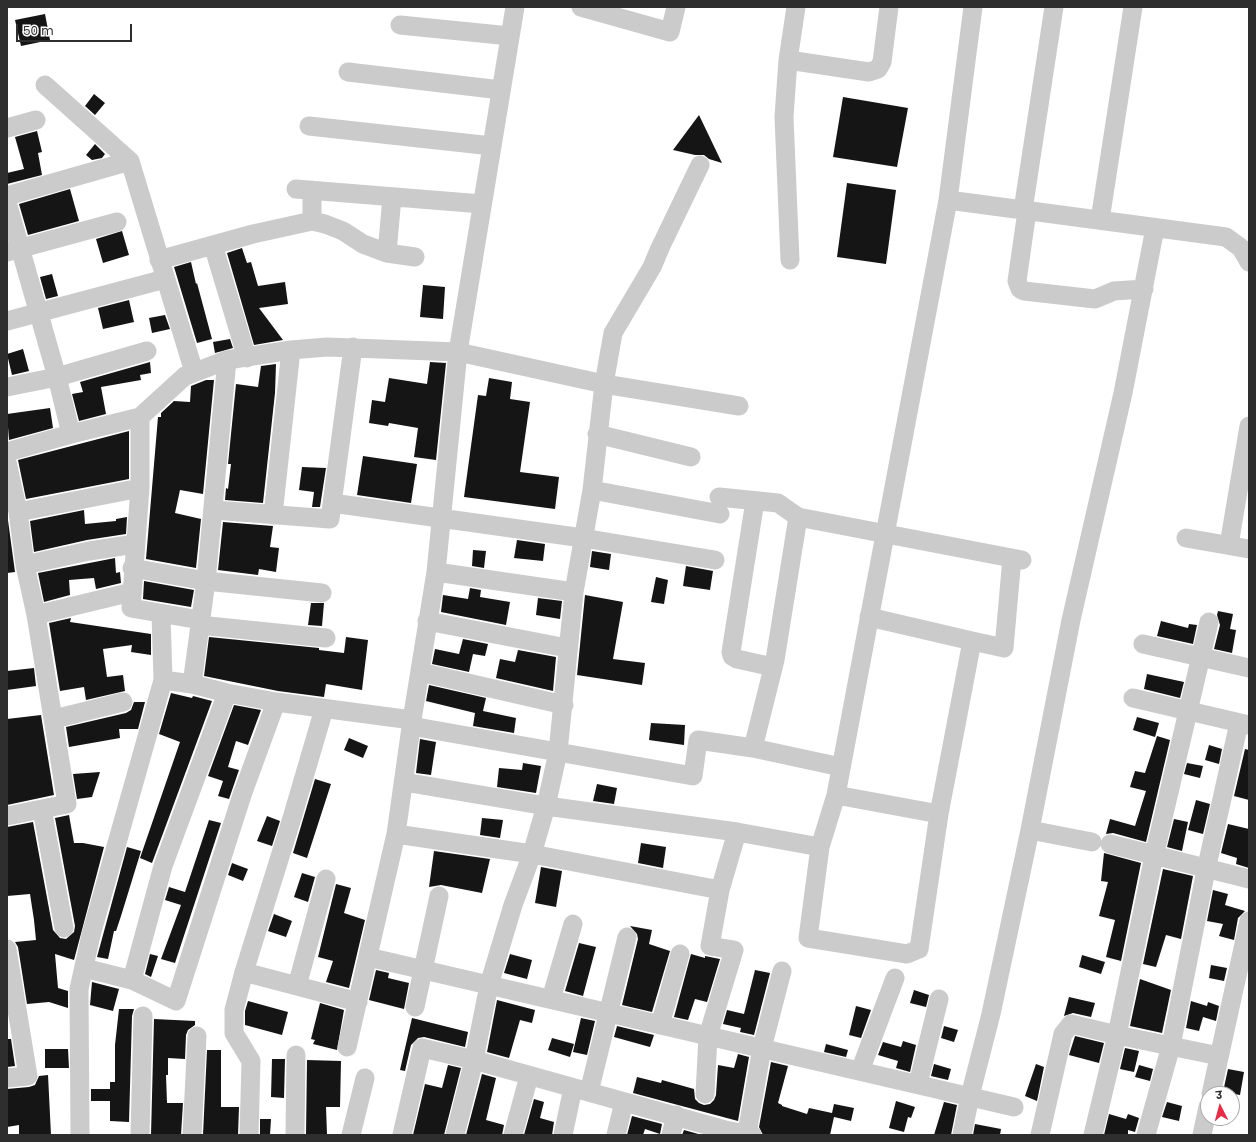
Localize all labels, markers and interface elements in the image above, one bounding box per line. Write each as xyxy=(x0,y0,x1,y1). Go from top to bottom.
scale bar xyxy=(18,16,134,42)
text: 50 m xyxy=(23,22,54,39)
north arrow xyxy=(1200,1086,1240,1126)
text: उ xyxy=(1215,1087,1223,1103)

